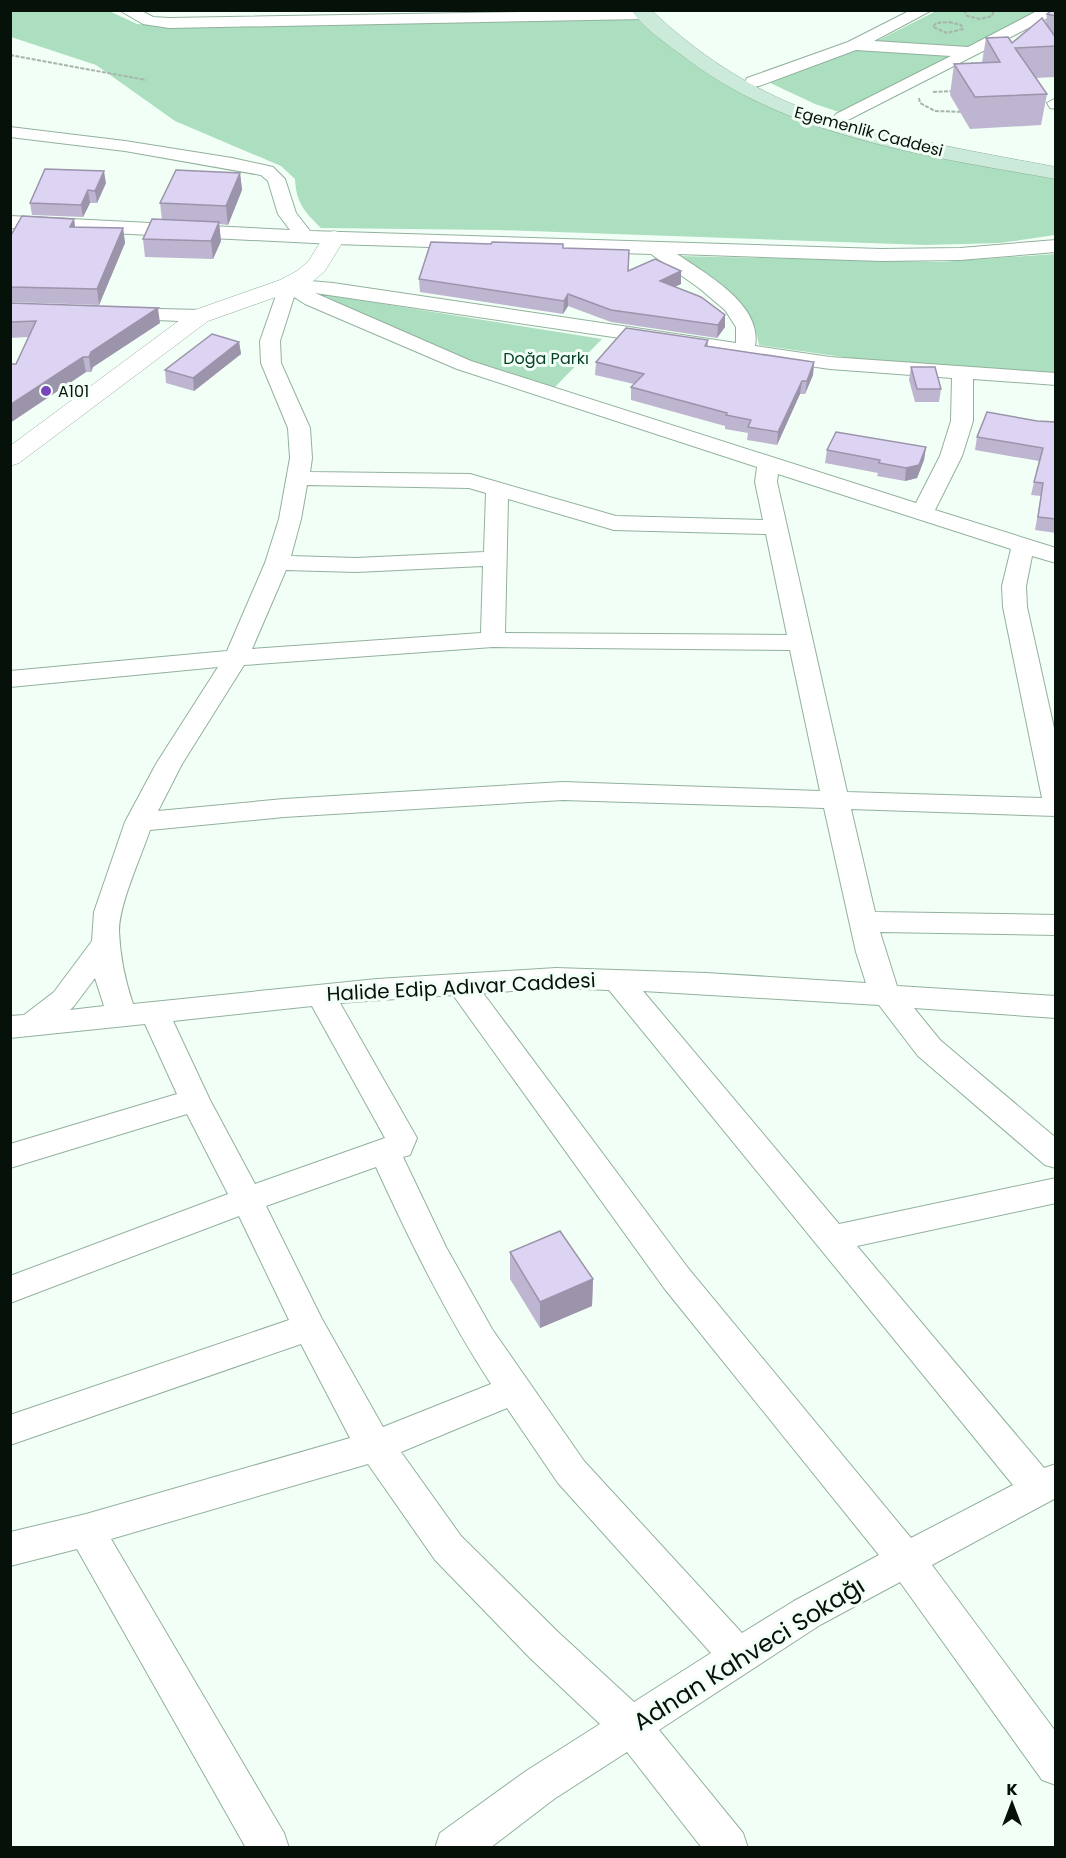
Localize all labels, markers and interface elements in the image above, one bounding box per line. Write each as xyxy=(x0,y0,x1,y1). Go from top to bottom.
street label: Egemenlik Caddesi xyxy=(792,101,946,162)
park label: Doğa Parkı xyxy=(503,347,589,370)
place label: A101 xyxy=(58,380,89,403)
marker: A101 xyxy=(39,384,53,398)
street label: Halide Edip Adıvar Caddesi xyxy=(326,966,596,1008)
street label: Adnan Kahveci Sokağı xyxy=(627,1569,871,1738)
north arrow xyxy=(982,1774,1042,1834)
text: K xyxy=(1006,1778,1018,1801)

